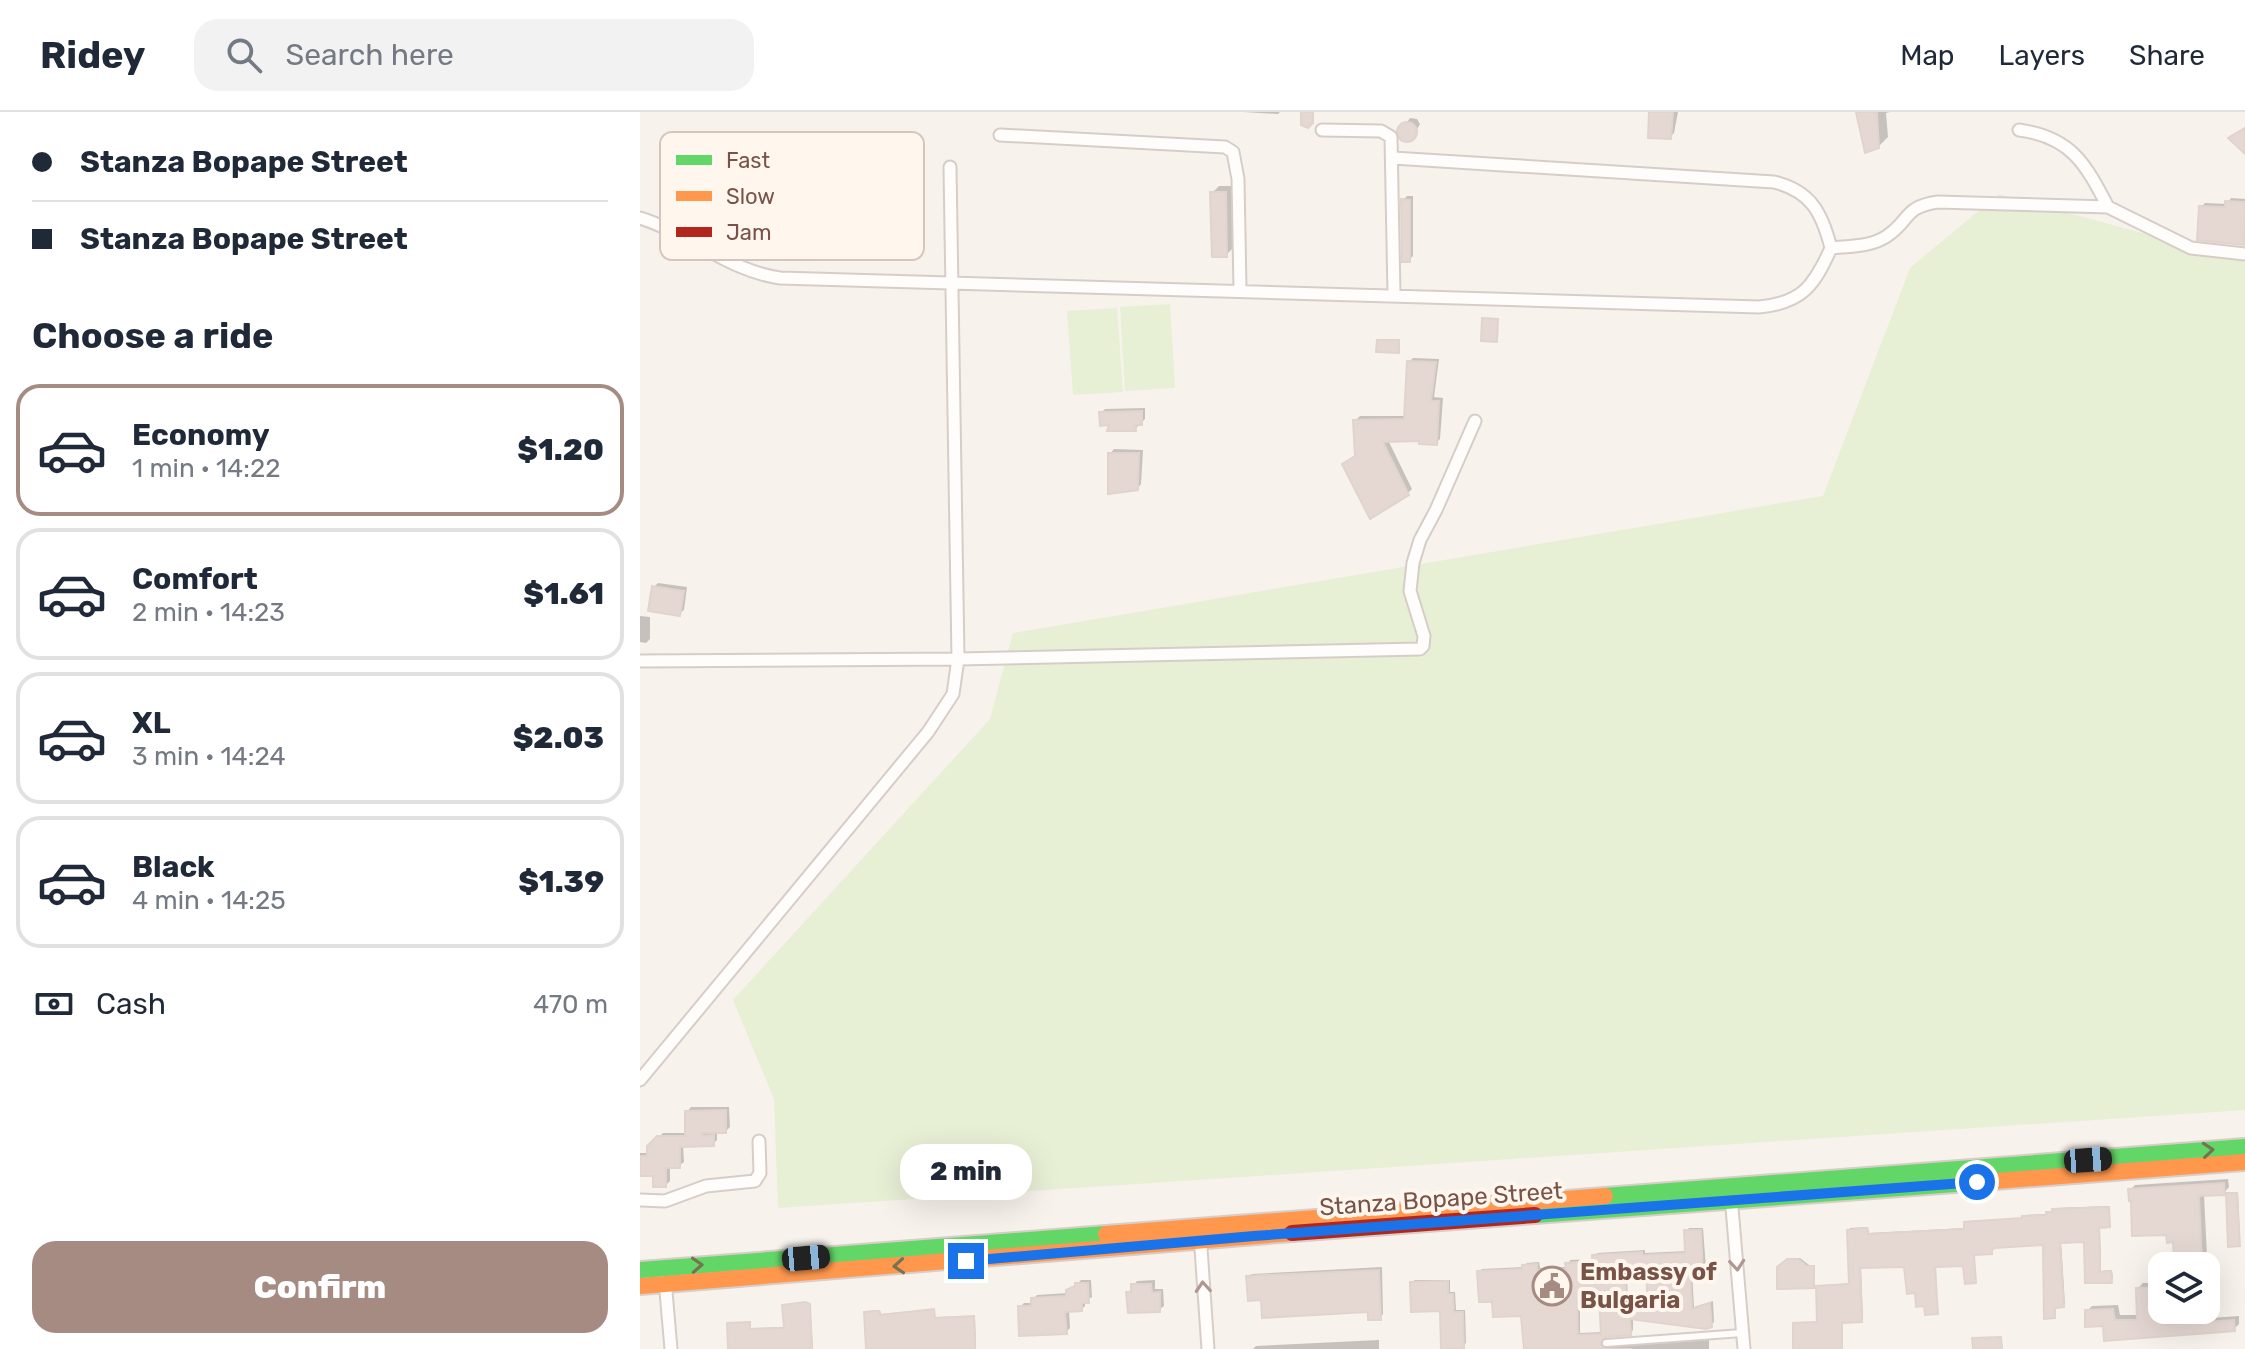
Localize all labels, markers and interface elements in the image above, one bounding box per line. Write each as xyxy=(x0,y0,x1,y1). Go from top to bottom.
search box xyxy=(194,19,754,91)
text: Ridey xyxy=(40,32,146,78)
icon: search xyxy=(222,33,266,77)
text: Search here xyxy=(286,37,454,73)
text: Map xyxy=(1900,39,1955,72)
text: Layers xyxy=(1999,39,2085,72)
text: Share xyxy=(2129,39,2205,72)
legend xyxy=(660,132,924,260)
text: Stanza Bopape Street xyxy=(80,144,408,180)
text: Fast xyxy=(726,147,771,174)
text: Slow xyxy=(726,183,775,210)
text: Jam xyxy=(726,219,772,246)
text: Stanza Bopape Street xyxy=(80,221,408,257)
text: Choose a ride xyxy=(32,314,273,357)
icon: car xyxy=(36,414,108,486)
text: Economy xyxy=(132,417,270,453)
text: $1.20 xyxy=(517,432,604,468)
text: 1 min · 14:22 xyxy=(132,453,280,484)
icon: car xyxy=(36,558,108,630)
text: Comfort xyxy=(132,561,258,597)
text: $1.61 xyxy=(523,576,604,612)
text: 2 min · 14:23 xyxy=(132,597,285,628)
icon: car xyxy=(36,702,108,774)
text: XL xyxy=(132,705,171,741)
text: $2.03 xyxy=(513,720,604,756)
text: 3 min · 14:24 xyxy=(132,741,286,772)
icon: car xyxy=(36,846,108,918)
text: Black xyxy=(132,849,215,885)
text: $1.39 xyxy=(518,864,604,900)
text: 4 min · 14:25 xyxy=(132,885,286,916)
icon: cash xyxy=(32,982,76,1026)
text: Cash xyxy=(96,986,166,1022)
text: 470 m xyxy=(533,989,608,1020)
one-way arrow xyxy=(2202,1142,2215,1159)
callout: 2 min xyxy=(900,1145,1032,1201)
car xyxy=(2063,1146,2113,1174)
text: 2 min xyxy=(930,1156,1002,1187)
route start xyxy=(1959,1164,1995,1200)
street label: Stanza Bopape Street xyxy=(1318,1177,1564,1221)
button: Confirm xyxy=(32,1241,608,1333)
route end xyxy=(948,1243,984,1279)
car xyxy=(781,1244,831,1272)
map controls xyxy=(2148,1252,2220,1324)
button: layers xyxy=(2148,1252,2220,1324)
one-way arrow xyxy=(691,1257,704,1274)
one-way arrow xyxy=(892,1257,905,1274)
place label: Embassy of Bulgaria xyxy=(1580,1258,1717,1314)
one-way arrow xyxy=(1728,1259,1745,1272)
public building icon: Embassy of Bulgaria xyxy=(1531,1265,1573,1307)
one-way arrow xyxy=(1195,1280,1212,1293)

